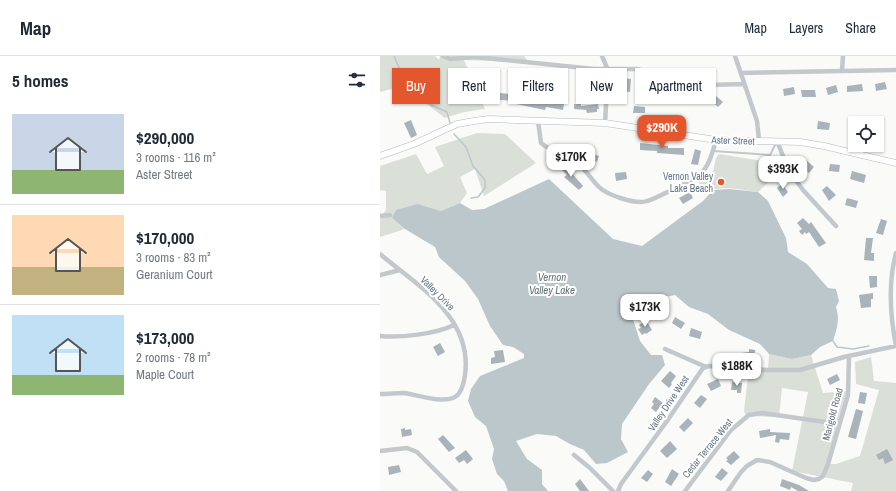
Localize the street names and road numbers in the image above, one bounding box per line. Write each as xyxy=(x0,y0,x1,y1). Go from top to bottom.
street label: Aster Street xyxy=(710,133,756,148)
street label: Valley Drive xyxy=(418,273,458,314)
street label: Valley Drive West xyxy=(645,372,692,434)
street label: Marigold Road xyxy=(819,386,846,442)
street label: Cedar Terrace West xyxy=(679,415,736,481)

